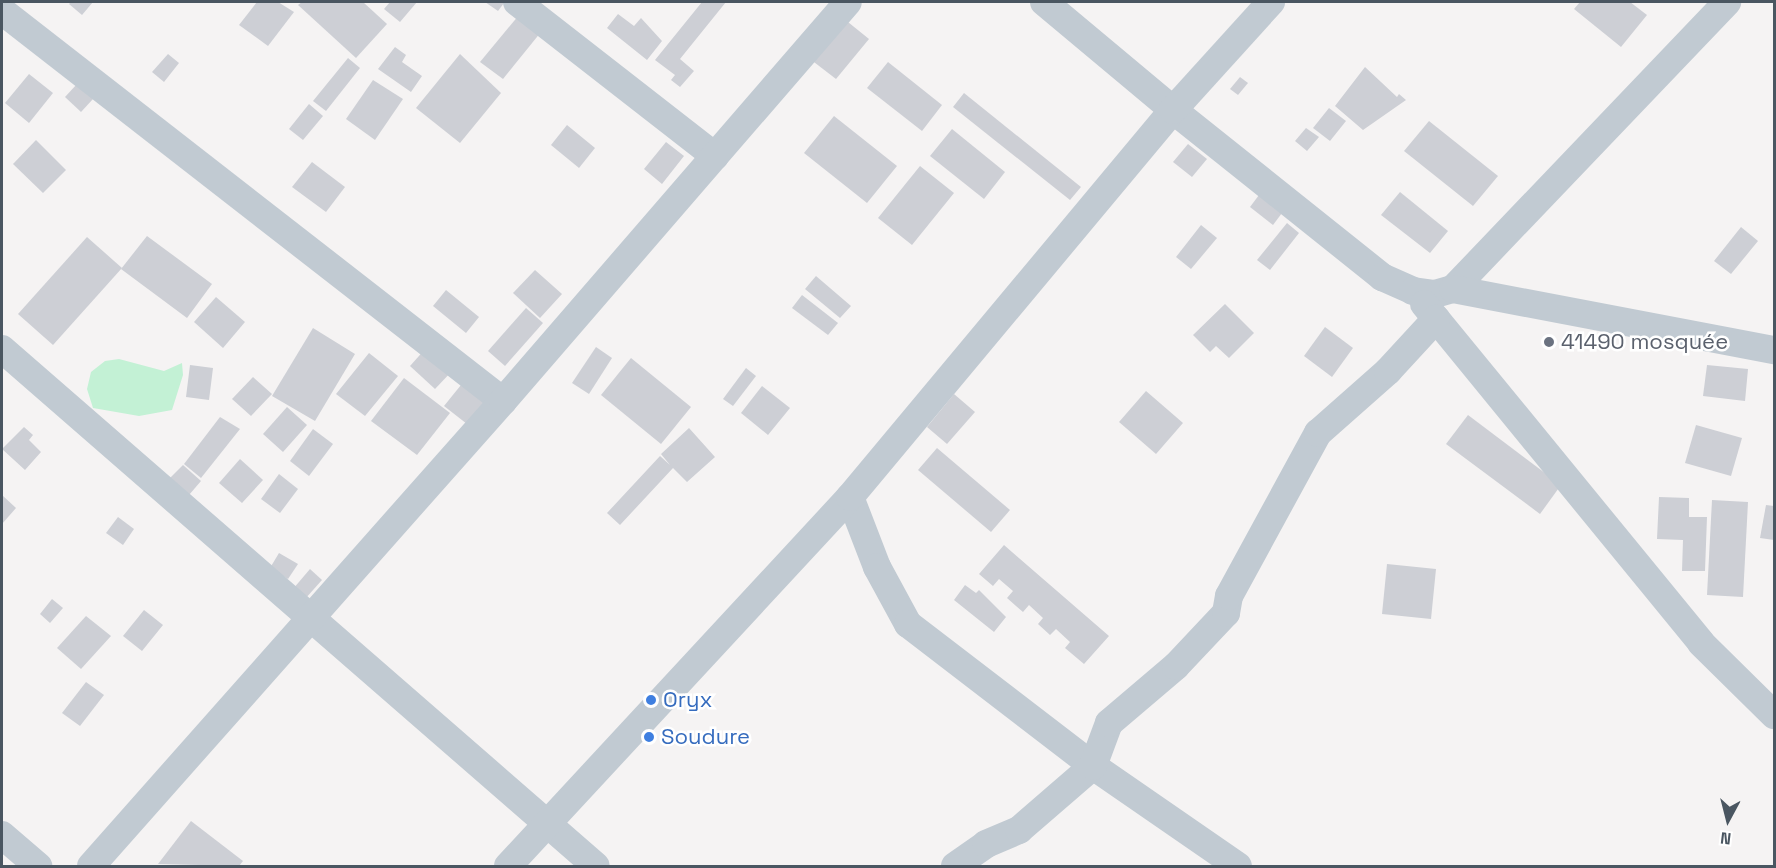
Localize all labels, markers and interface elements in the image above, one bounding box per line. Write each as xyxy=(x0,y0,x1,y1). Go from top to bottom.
place label: 41490 mosquée xyxy=(1561,329,1728,355)
marker: 41490 mosquée xyxy=(1542,335,1556,349)
place label: Oryx xyxy=(663,687,713,713)
marker: Oryx xyxy=(644,693,658,707)
place label: Soudure xyxy=(661,724,750,750)
marker: Soudure xyxy=(642,730,656,744)
north arrow xyxy=(1698,790,1758,850)
text: N xyxy=(1719,827,1732,849)

